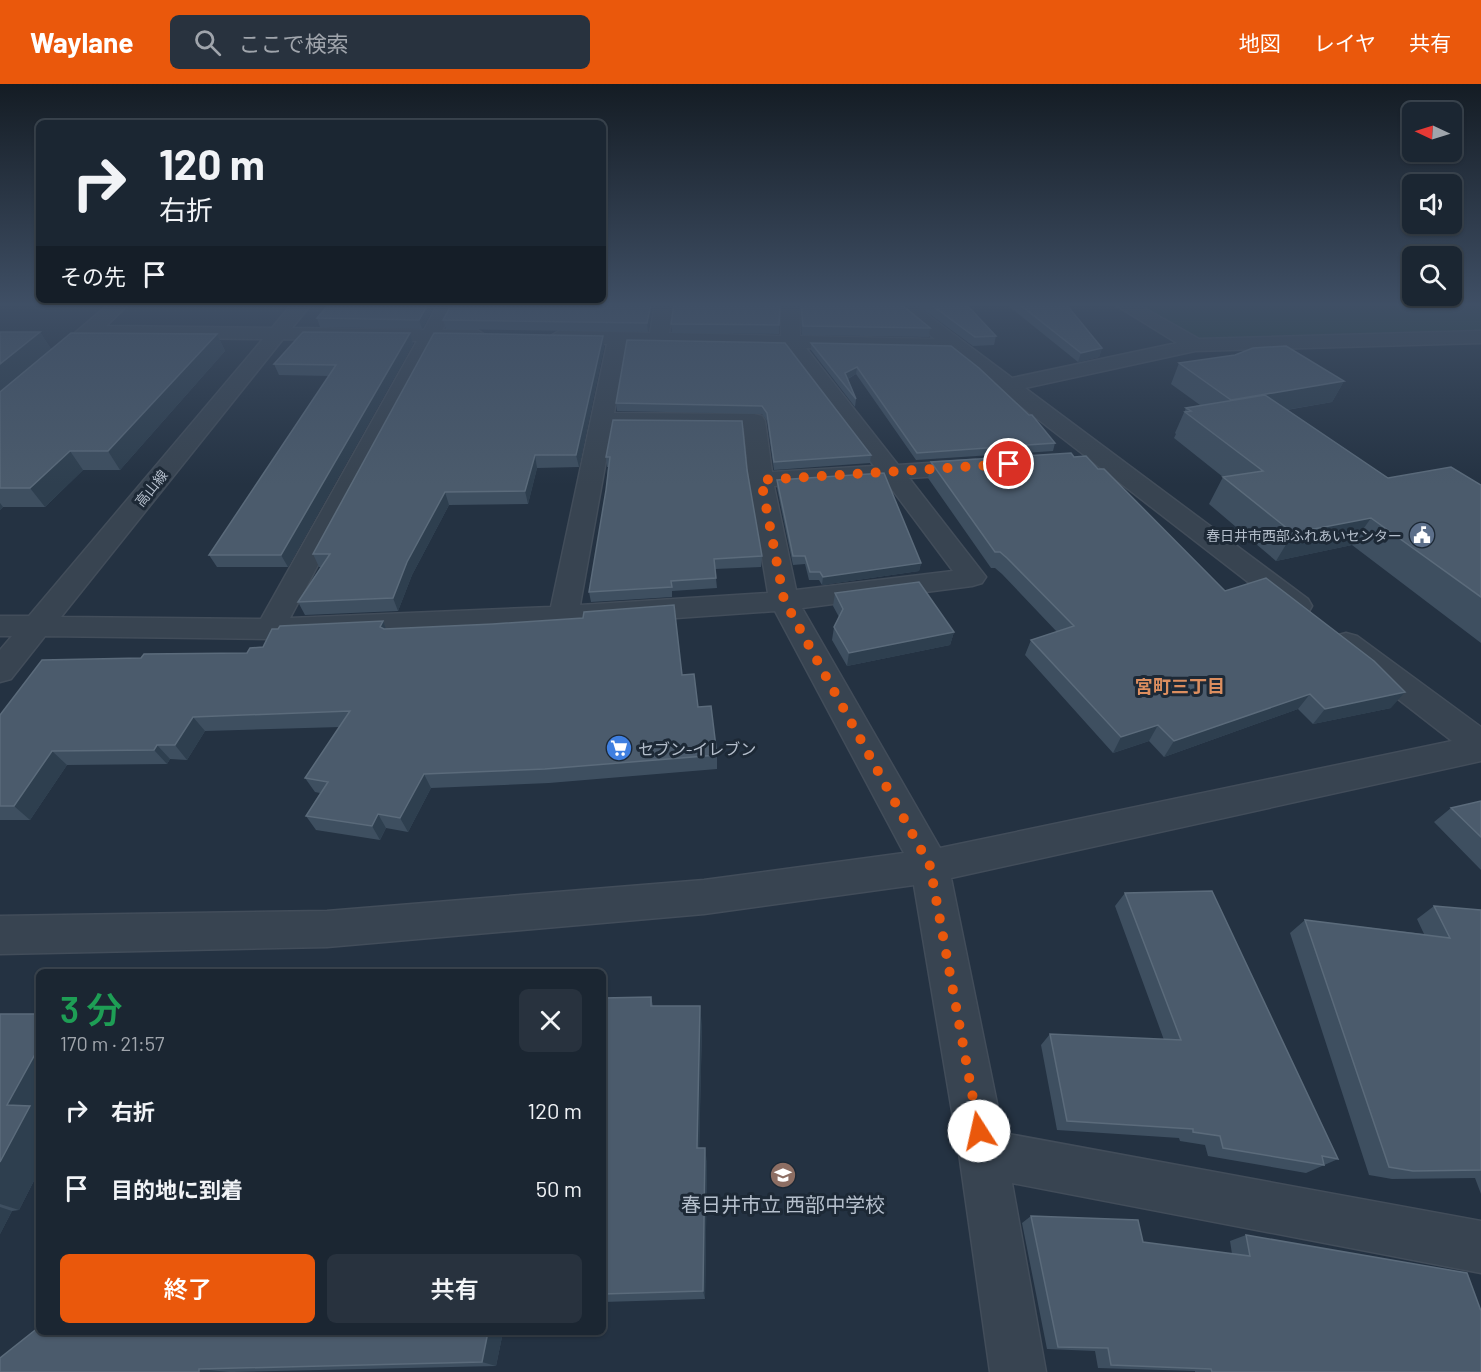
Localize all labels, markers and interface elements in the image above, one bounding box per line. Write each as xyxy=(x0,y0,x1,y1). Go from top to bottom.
search box xyxy=(170,15,590,69)
text: Waylane xyxy=(30,25,134,59)
icon: search xyxy=(191,26,224,59)
text: ここで検索 xyxy=(239,30,349,56)
text: 地図 xyxy=(1239,30,1281,55)
text: レイヤ xyxy=(1314,30,1376,55)
text: 共有 xyxy=(1409,30,1451,55)
north arrow xyxy=(1402,102,1462,162)
map controls xyxy=(1402,102,1462,306)
text: 120 m xyxy=(159,138,265,188)
icon: right xyxy=(60,144,138,222)
button: sound xyxy=(1402,174,1462,234)
text: 右折 xyxy=(159,193,213,225)
button: search xyxy=(1402,246,1462,306)
icon: arrive xyxy=(138,258,171,291)
text: その先 xyxy=(60,263,126,289)
pin xyxy=(983,438,1034,489)
icon: arrive xyxy=(992,447,1025,480)
street label: 高山線 xyxy=(131,466,171,510)
public building icon: 春日井市西部ふれあいセンター xyxy=(1407,520,1437,550)
place label: 春日井市西部ふれあいセンター xyxy=(1206,527,1402,544)
district label: 宮町三丁目 xyxy=(1135,675,1225,697)
supermarket icon: セブン-イレブン xyxy=(604,733,634,763)
place label: セブン-イレブン xyxy=(638,739,756,758)
text: 3 分 xyxy=(60,987,122,1030)
button: close xyxy=(519,989,582,1052)
text: 170 m · 21:57 xyxy=(60,1031,164,1055)
icon: right xyxy=(60,1094,93,1127)
text: 120 m xyxy=(527,1097,582,1123)
text: 右折 xyxy=(111,1098,155,1124)
position arrow xyxy=(947,1099,1011,1163)
school or university icon: 春日井市立 西部中学校 xyxy=(768,1160,798,1190)
icon: arrive xyxy=(60,1172,93,1205)
text: 50 m xyxy=(536,1175,582,1201)
text: 目的地に到着 xyxy=(111,1176,243,1202)
place label: 春日井市立 西部中学校 xyxy=(681,1192,885,1216)
button: 終了 xyxy=(60,1254,315,1323)
button: 共有 xyxy=(327,1254,582,1323)

